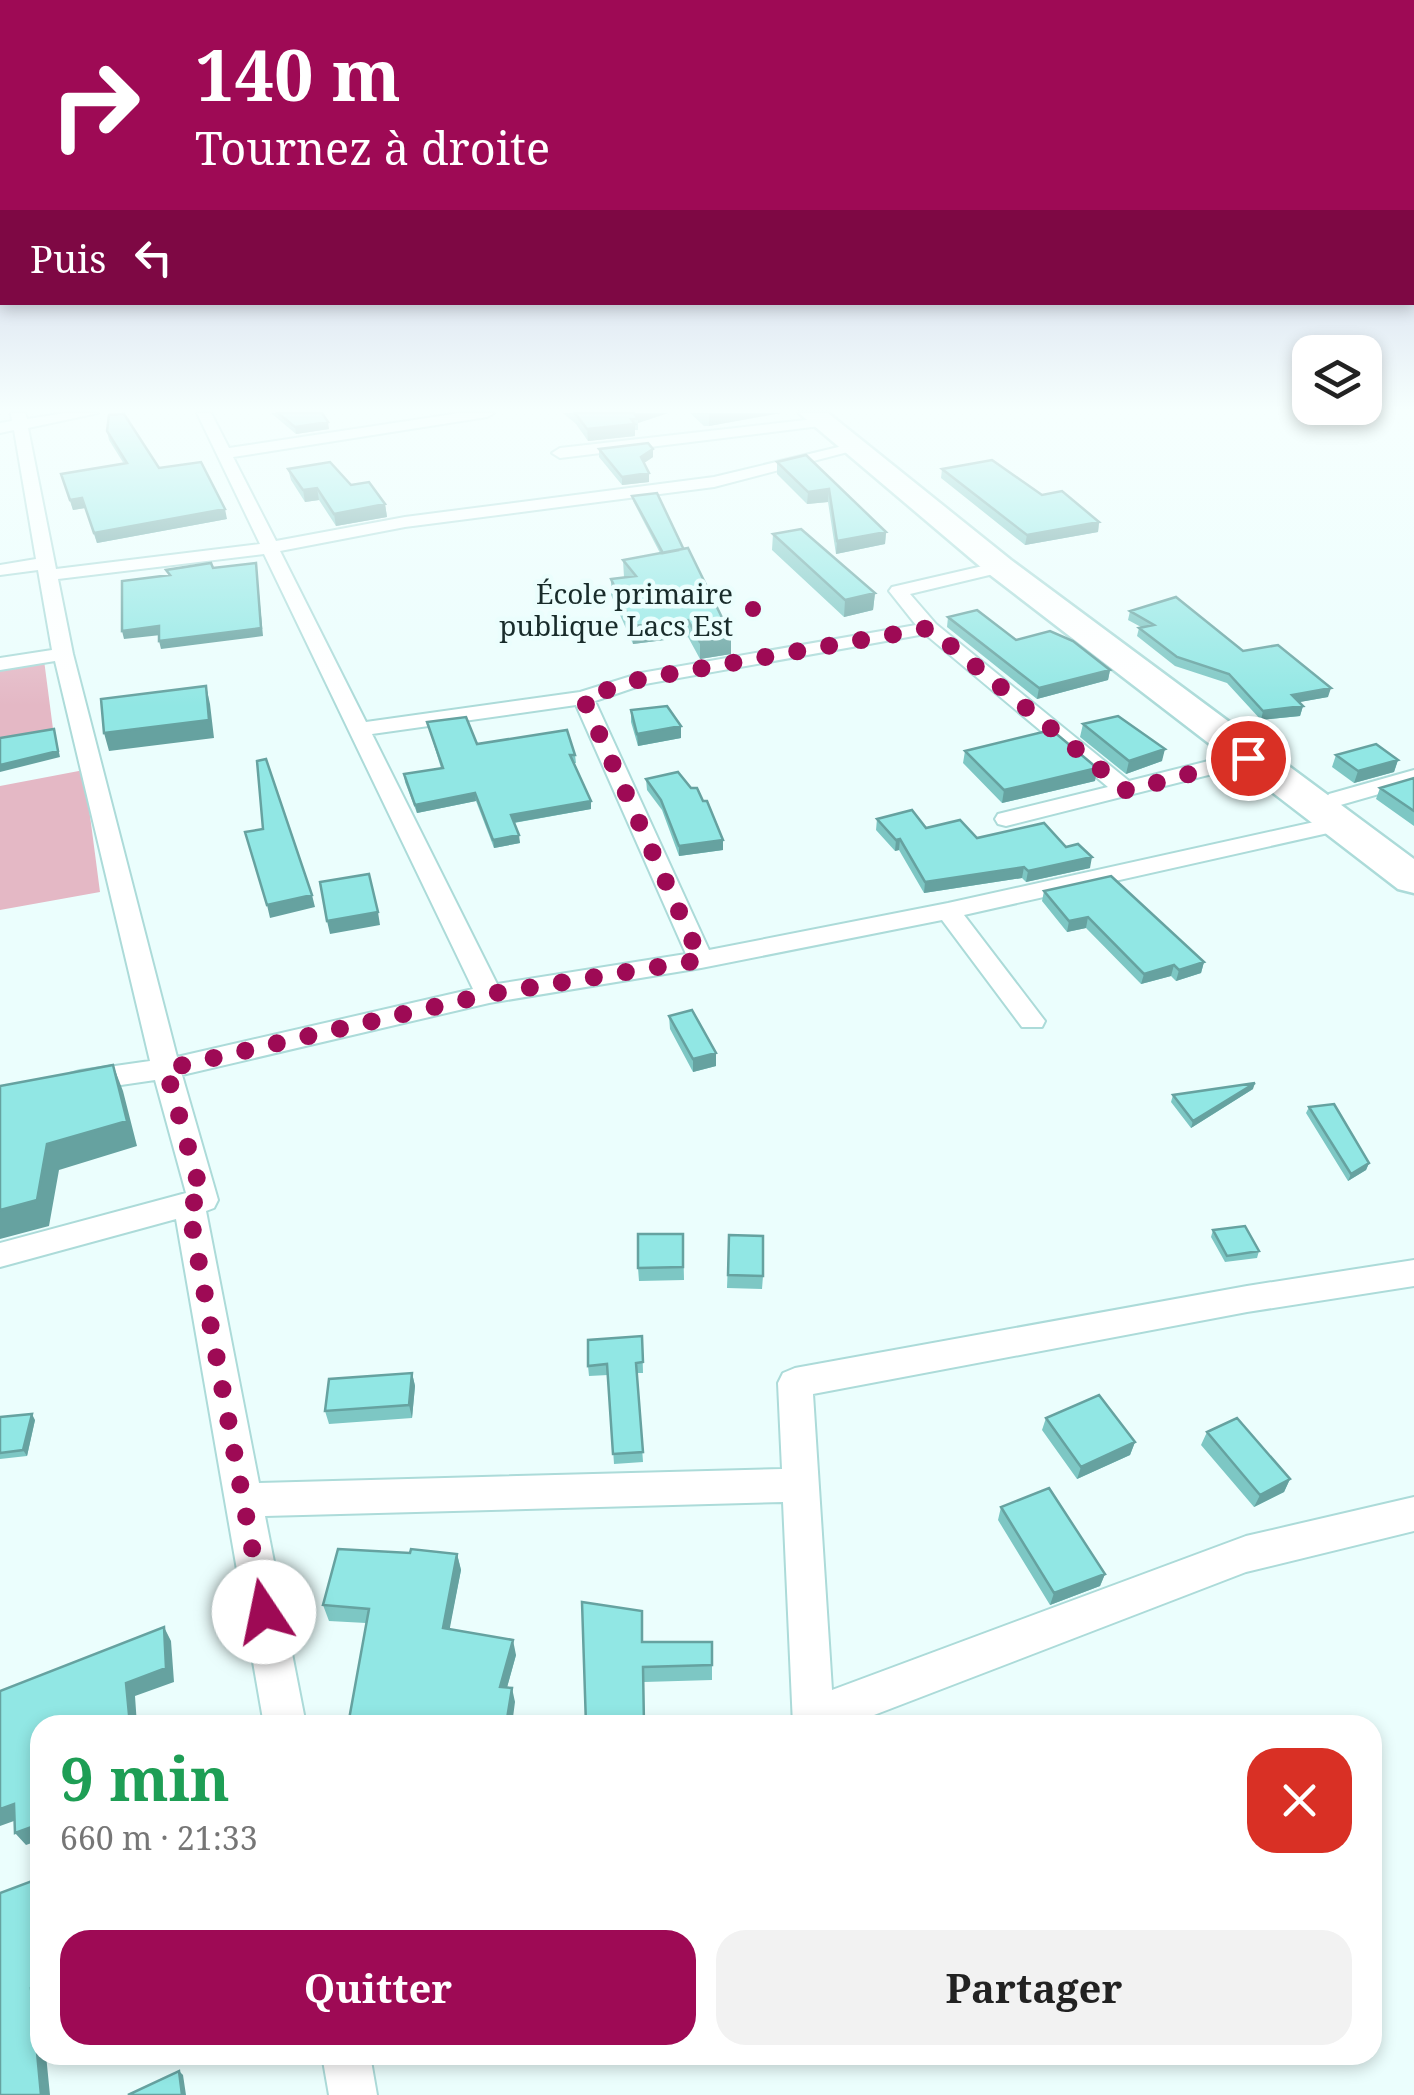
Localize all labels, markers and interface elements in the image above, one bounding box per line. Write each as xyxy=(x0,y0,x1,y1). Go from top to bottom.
text: 140 m xyxy=(195,26,401,122)
icon: right xyxy=(30,40,160,170)
text: Tournez à droite xyxy=(195,117,550,178)
icon: left xyxy=(126,230,181,285)
text: Puis xyxy=(30,232,106,284)
map controls xyxy=(1292,335,1382,425)
button: layers xyxy=(1292,335,1382,425)
place label: École primaire publique Lacs Est xyxy=(499,574,733,644)
marker: École primaire publique Lacs Est xyxy=(742,598,764,620)
pin xyxy=(1206,716,1291,801)
icon: arrive xyxy=(1221,731,1276,786)
position arrow xyxy=(212,1560,316,1664)
text: 9 min xyxy=(60,1737,230,1819)
button: close xyxy=(1247,1748,1352,1853)
text: 660 m · 21:33 xyxy=(60,1816,258,1859)
button: Quitter xyxy=(60,1930,696,2045)
button: Partager xyxy=(716,1930,1352,2045)

